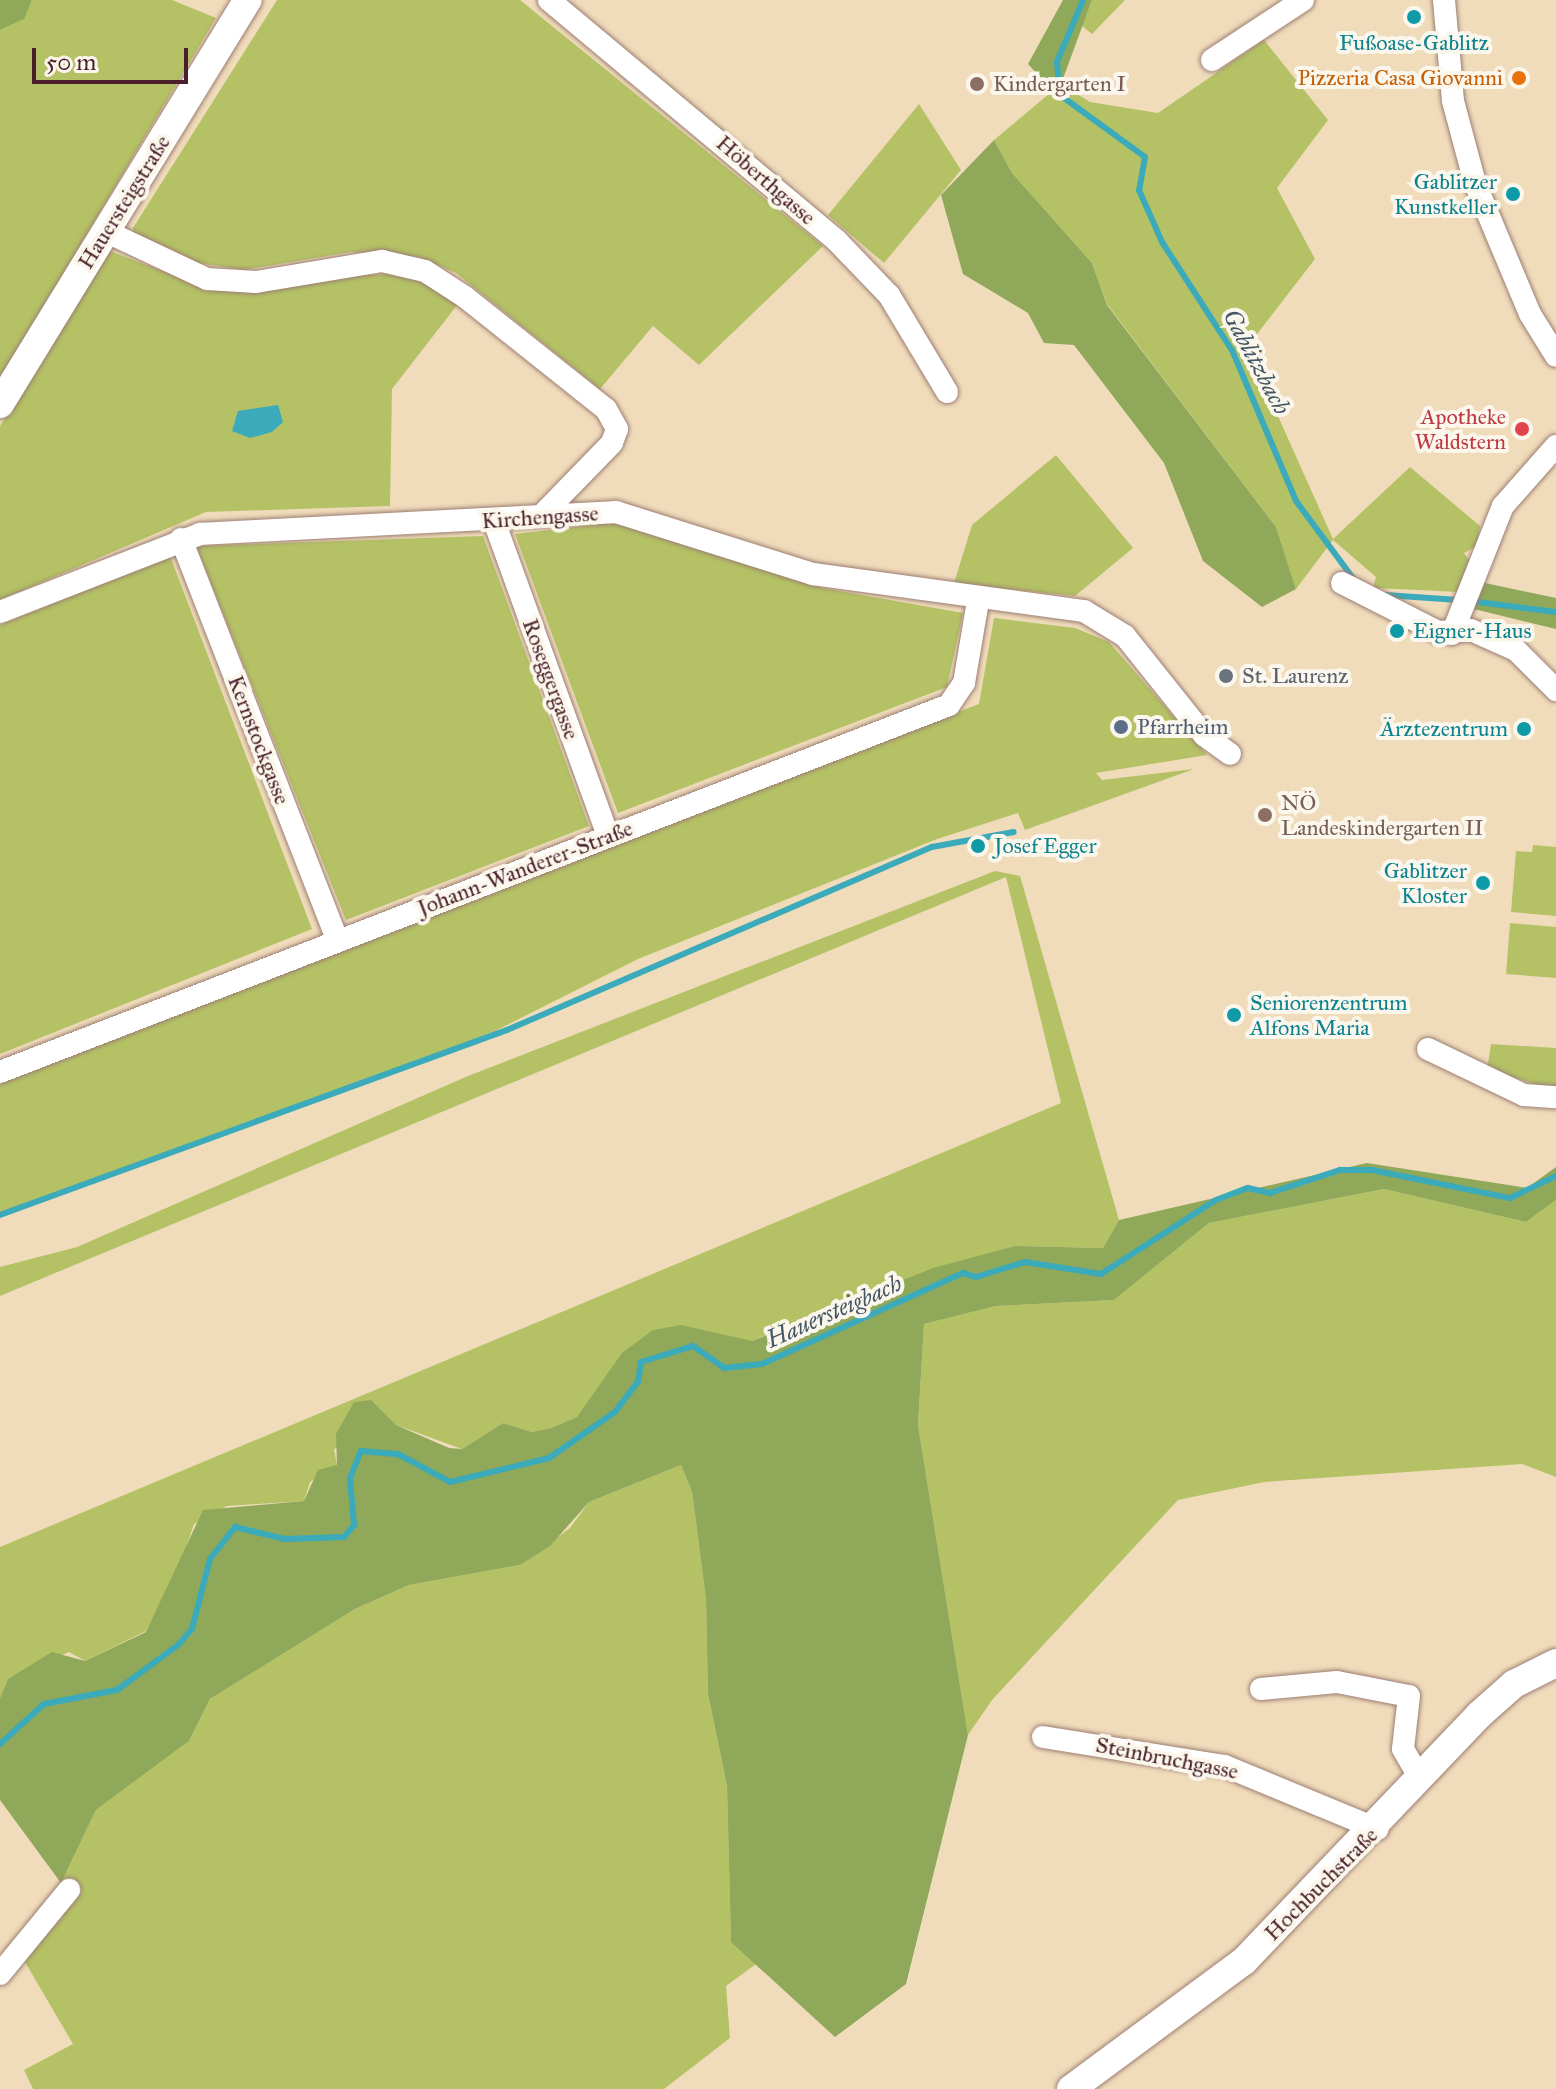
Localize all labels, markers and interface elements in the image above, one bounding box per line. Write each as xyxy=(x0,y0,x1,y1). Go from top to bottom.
marker: Fußoase-Gablitz xyxy=(1405,8,1423,26)
place label: Fußoase-Gablitz xyxy=(1339,30,1489,56)
scale bar xyxy=(36,32,192,82)
text: 50 m xyxy=(46,47,96,77)
place label: Pizzeria Casa Giovanni xyxy=(1297,65,1503,91)
marker: Pizzeria Casa Giovanni xyxy=(1510,69,1528,87)
place label: Kindergarten I xyxy=(993,71,1126,97)
marker: Kindergarten I xyxy=(968,75,986,93)
street label: Hauersteigstraße xyxy=(72,130,176,274)
street label: Höberthgasse xyxy=(711,130,821,230)
place label: Gablitzer Kunstkeller xyxy=(1394,168,1497,220)
marker: Gablitzer Kunstkeller xyxy=(1504,185,1522,203)
water label: Gablitzbach xyxy=(1216,304,1296,420)
place label: Apotheke Waldstern xyxy=(1415,403,1506,454)
marker: Apotheke Waldstern xyxy=(1513,420,1531,438)
street label: Kirchengasse xyxy=(481,500,599,534)
street label: Roseggergasse xyxy=(517,615,585,743)
place label: Eigner-Haus xyxy=(1413,618,1531,644)
marker: Eigner-Haus xyxy=(1388,622,1406,640)
place label: St. Laurenz xyxy=(1242,663,1348,689)
marker: St. Laurenz xyxy=(1217,667,1235,685)
street label: Kernstockgasse xyxy=(222,672,296,808)
place label: Pfarrheim xyxy=(1137,714,1228,740)
place label: Ärztezentrum xyxy=(1380,716,1508,742)
marker: Pfarrheim xyxy=(1112,718,1130,736)
marker: Ärztezentrum xyxy=(1515,720,1533,738)
place label: NÖ Landeskindergarten II xyxy=(1281,789,1483,840)
marker: NÖ Landeskindergarten II xyxy=(1256,806,1274,824)
street label: Johann-Wanderer-Straße xyxy=(414,815,636,921)
place label: Josef Egger xyxy=(994,833,1097,859)
marker: Josef Egger xyxy=(969,837,987,855)
place label: Gablitzer Kloster xyxy=(1384,857,1467,908)
marker: Gablitzer Kloster xyxy=(1474,874,1492,892)
place label: Seniorenzentrum Alfons Maria xyxy=(1250,989,1408,1040)
marker: Seniorenzentrum Alfons Maria xyxy=(1225,1006,1243,1024)
water label: Hauersteigbach xyxy=(762,1269,906,1355)
street label: Steinbruchgasse xyxy=(1094,1731,1240,1785)
street label: Hochbuchstraße xyxy=(1259,1822,1383,1946)

